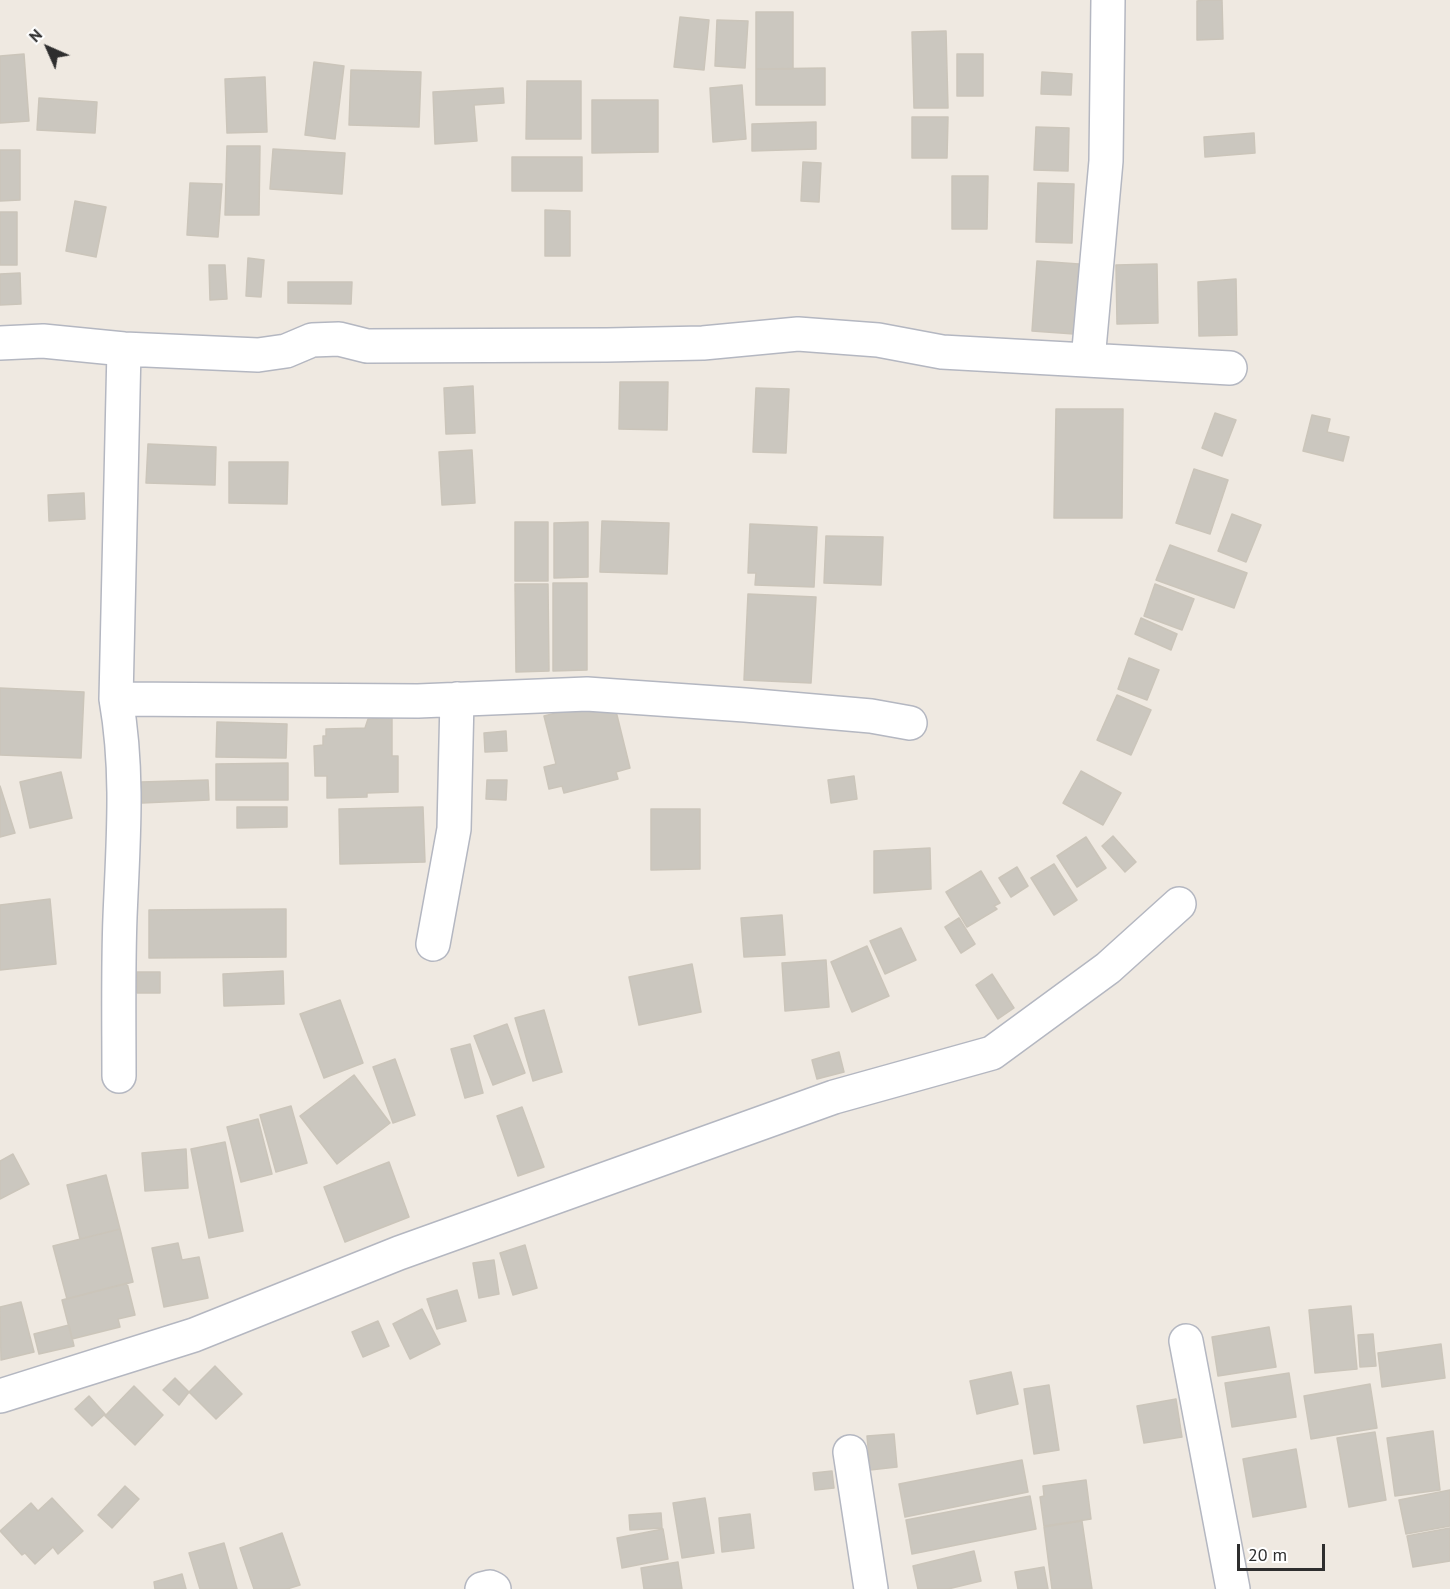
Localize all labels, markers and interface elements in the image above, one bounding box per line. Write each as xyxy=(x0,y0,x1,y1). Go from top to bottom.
north arrow xyxy=(18,18,78,78)
text: N xyxy=(24,24,46,46)
scale bar xyxy=(1240,1532,1328,1570)
text: 20 m xyxy=(1248,1543,1287,1566)

